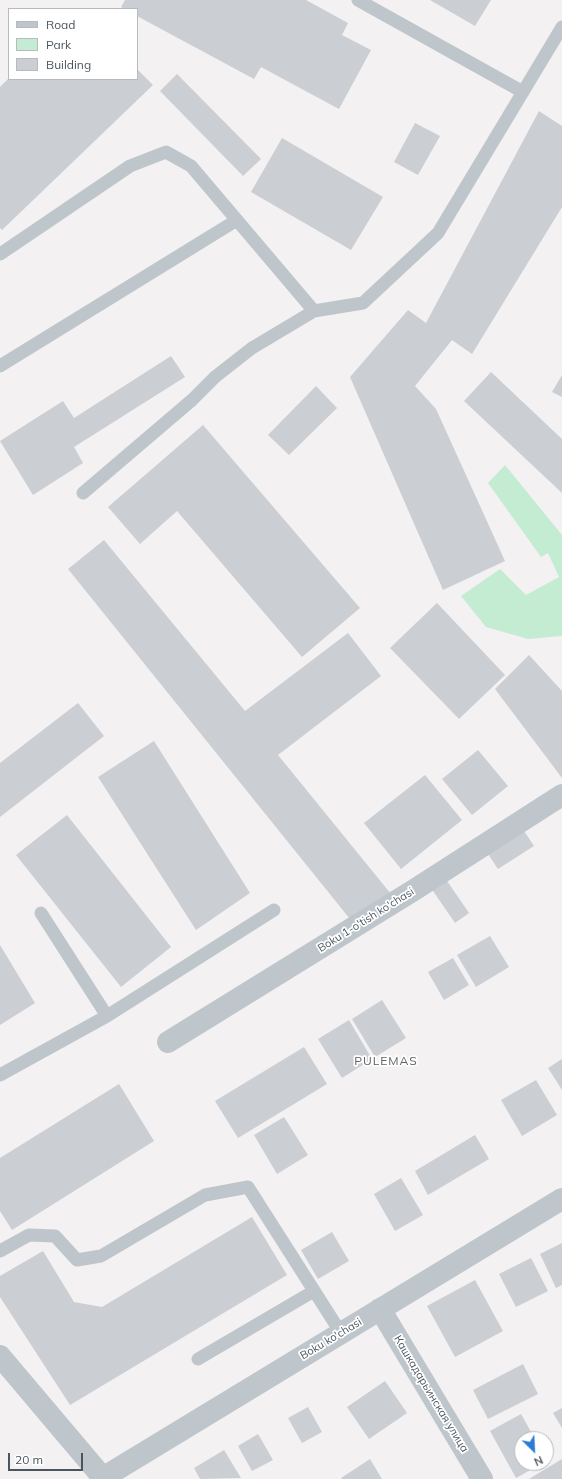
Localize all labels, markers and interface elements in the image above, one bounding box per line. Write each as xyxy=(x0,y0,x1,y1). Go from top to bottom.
legend xyxy=(8,8,138,80)
text: Road xyxy=(46,17,75,32)
text: Park xyxy=(46,37,71,52)
text: Building xyxy=(46,57,91,72)
street label: Boku 1-o'tish ko'chasi xyxy=(315,885,417,955)
district label: PULEMAS xyxy=(354,1054,418,1068)
street label: Boku ko'chasi xyxy=(298,1315,364,1363)
street label: Кашкадарьинская улица xyxy=(391,1333,471,1455)
north arrow xyxy=(514,1431,554,1471)
scale bar xyxy=(10,1445,85,1471)
text: 20 m xyxy=(15,1452,43,1467)
text: N xyxy=(532,1453,545,1469)

